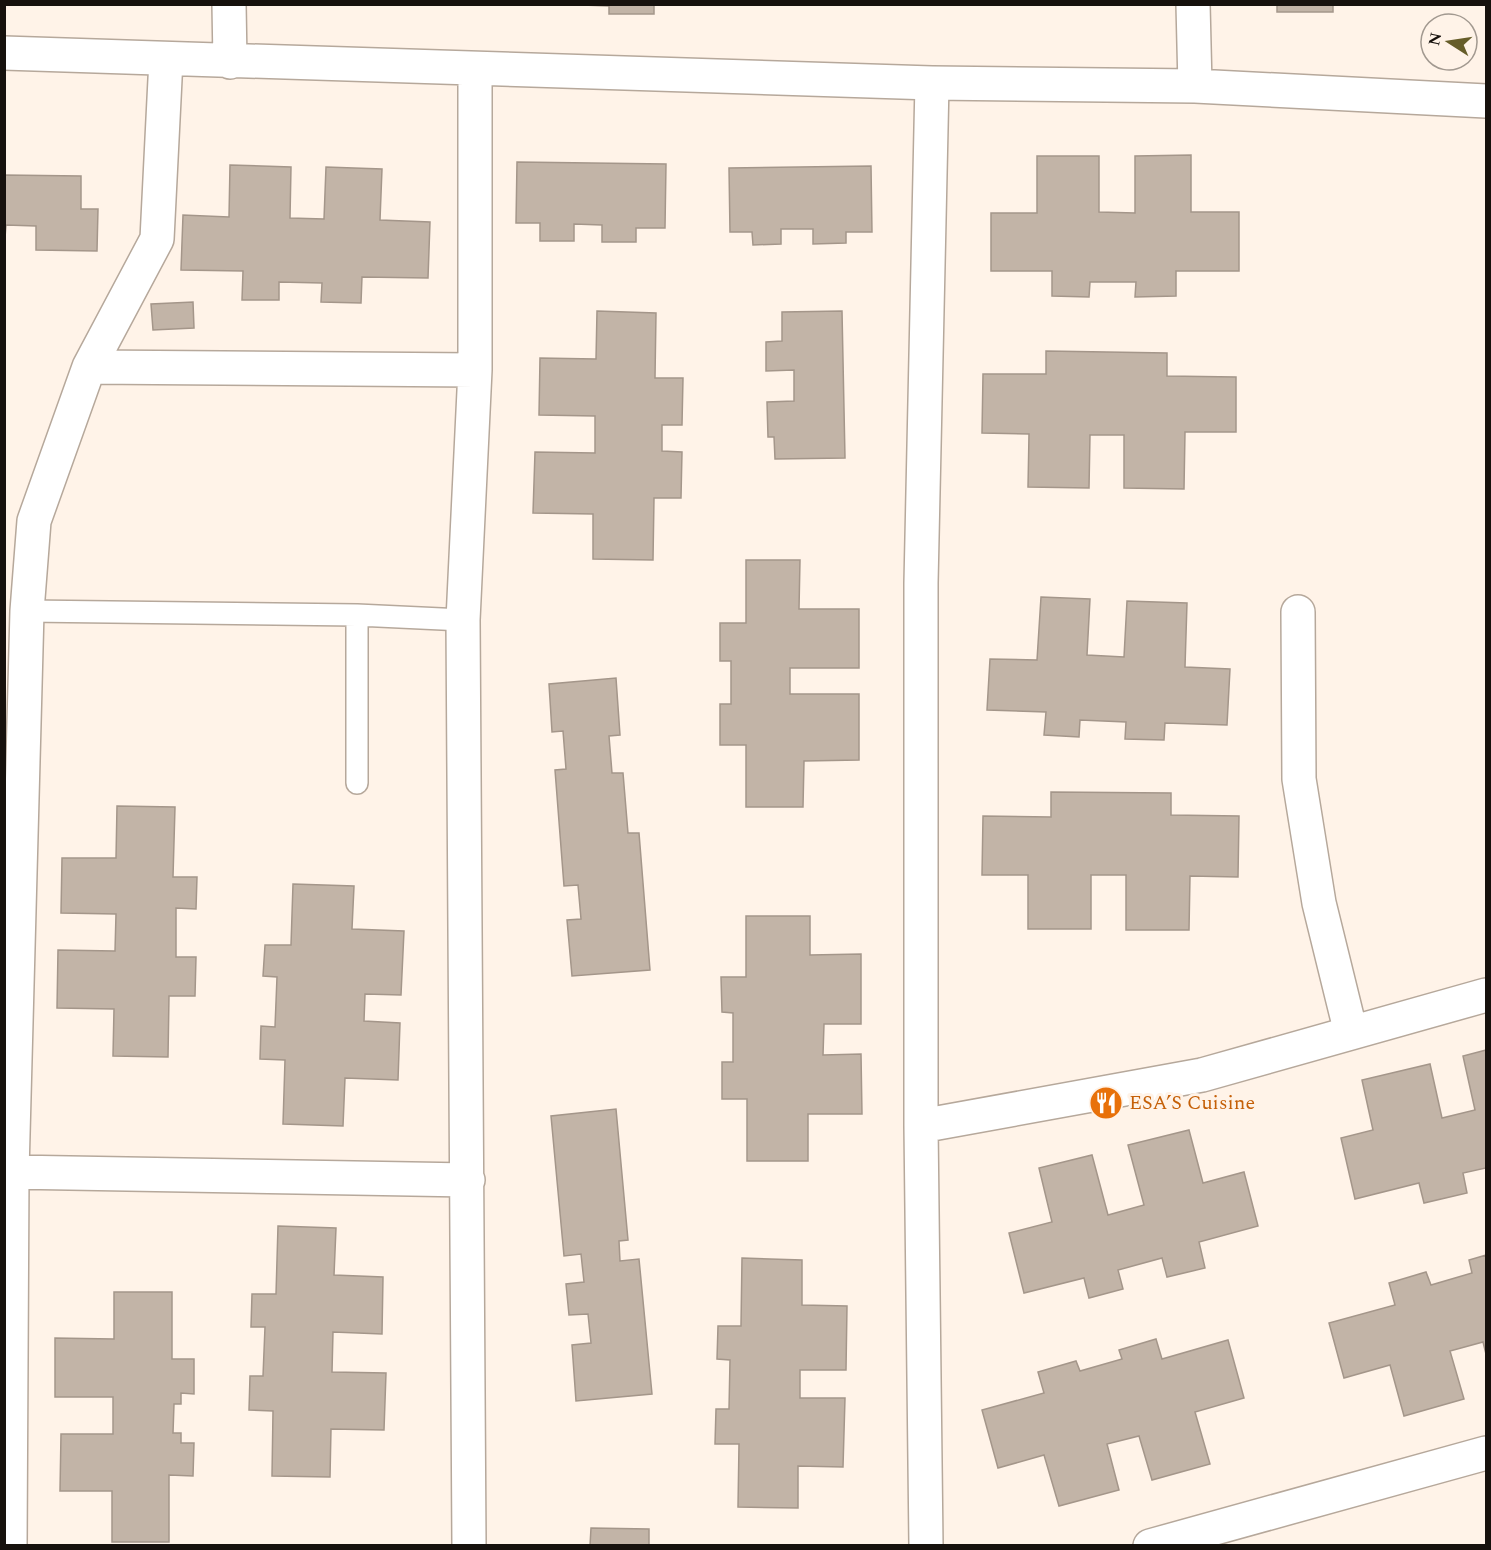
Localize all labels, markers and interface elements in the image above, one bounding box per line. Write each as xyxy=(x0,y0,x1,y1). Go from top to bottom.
north arrow xyxy=(1419,12,1479,72)
text: N xyxy=(1422,30,1448,48)
restaurant icon: ESA’S Cuisine xyxy=(1088,1085,1124,1121)
place label: ESA’S Cuisine xyxy=(1129,1088,1255,1118)

